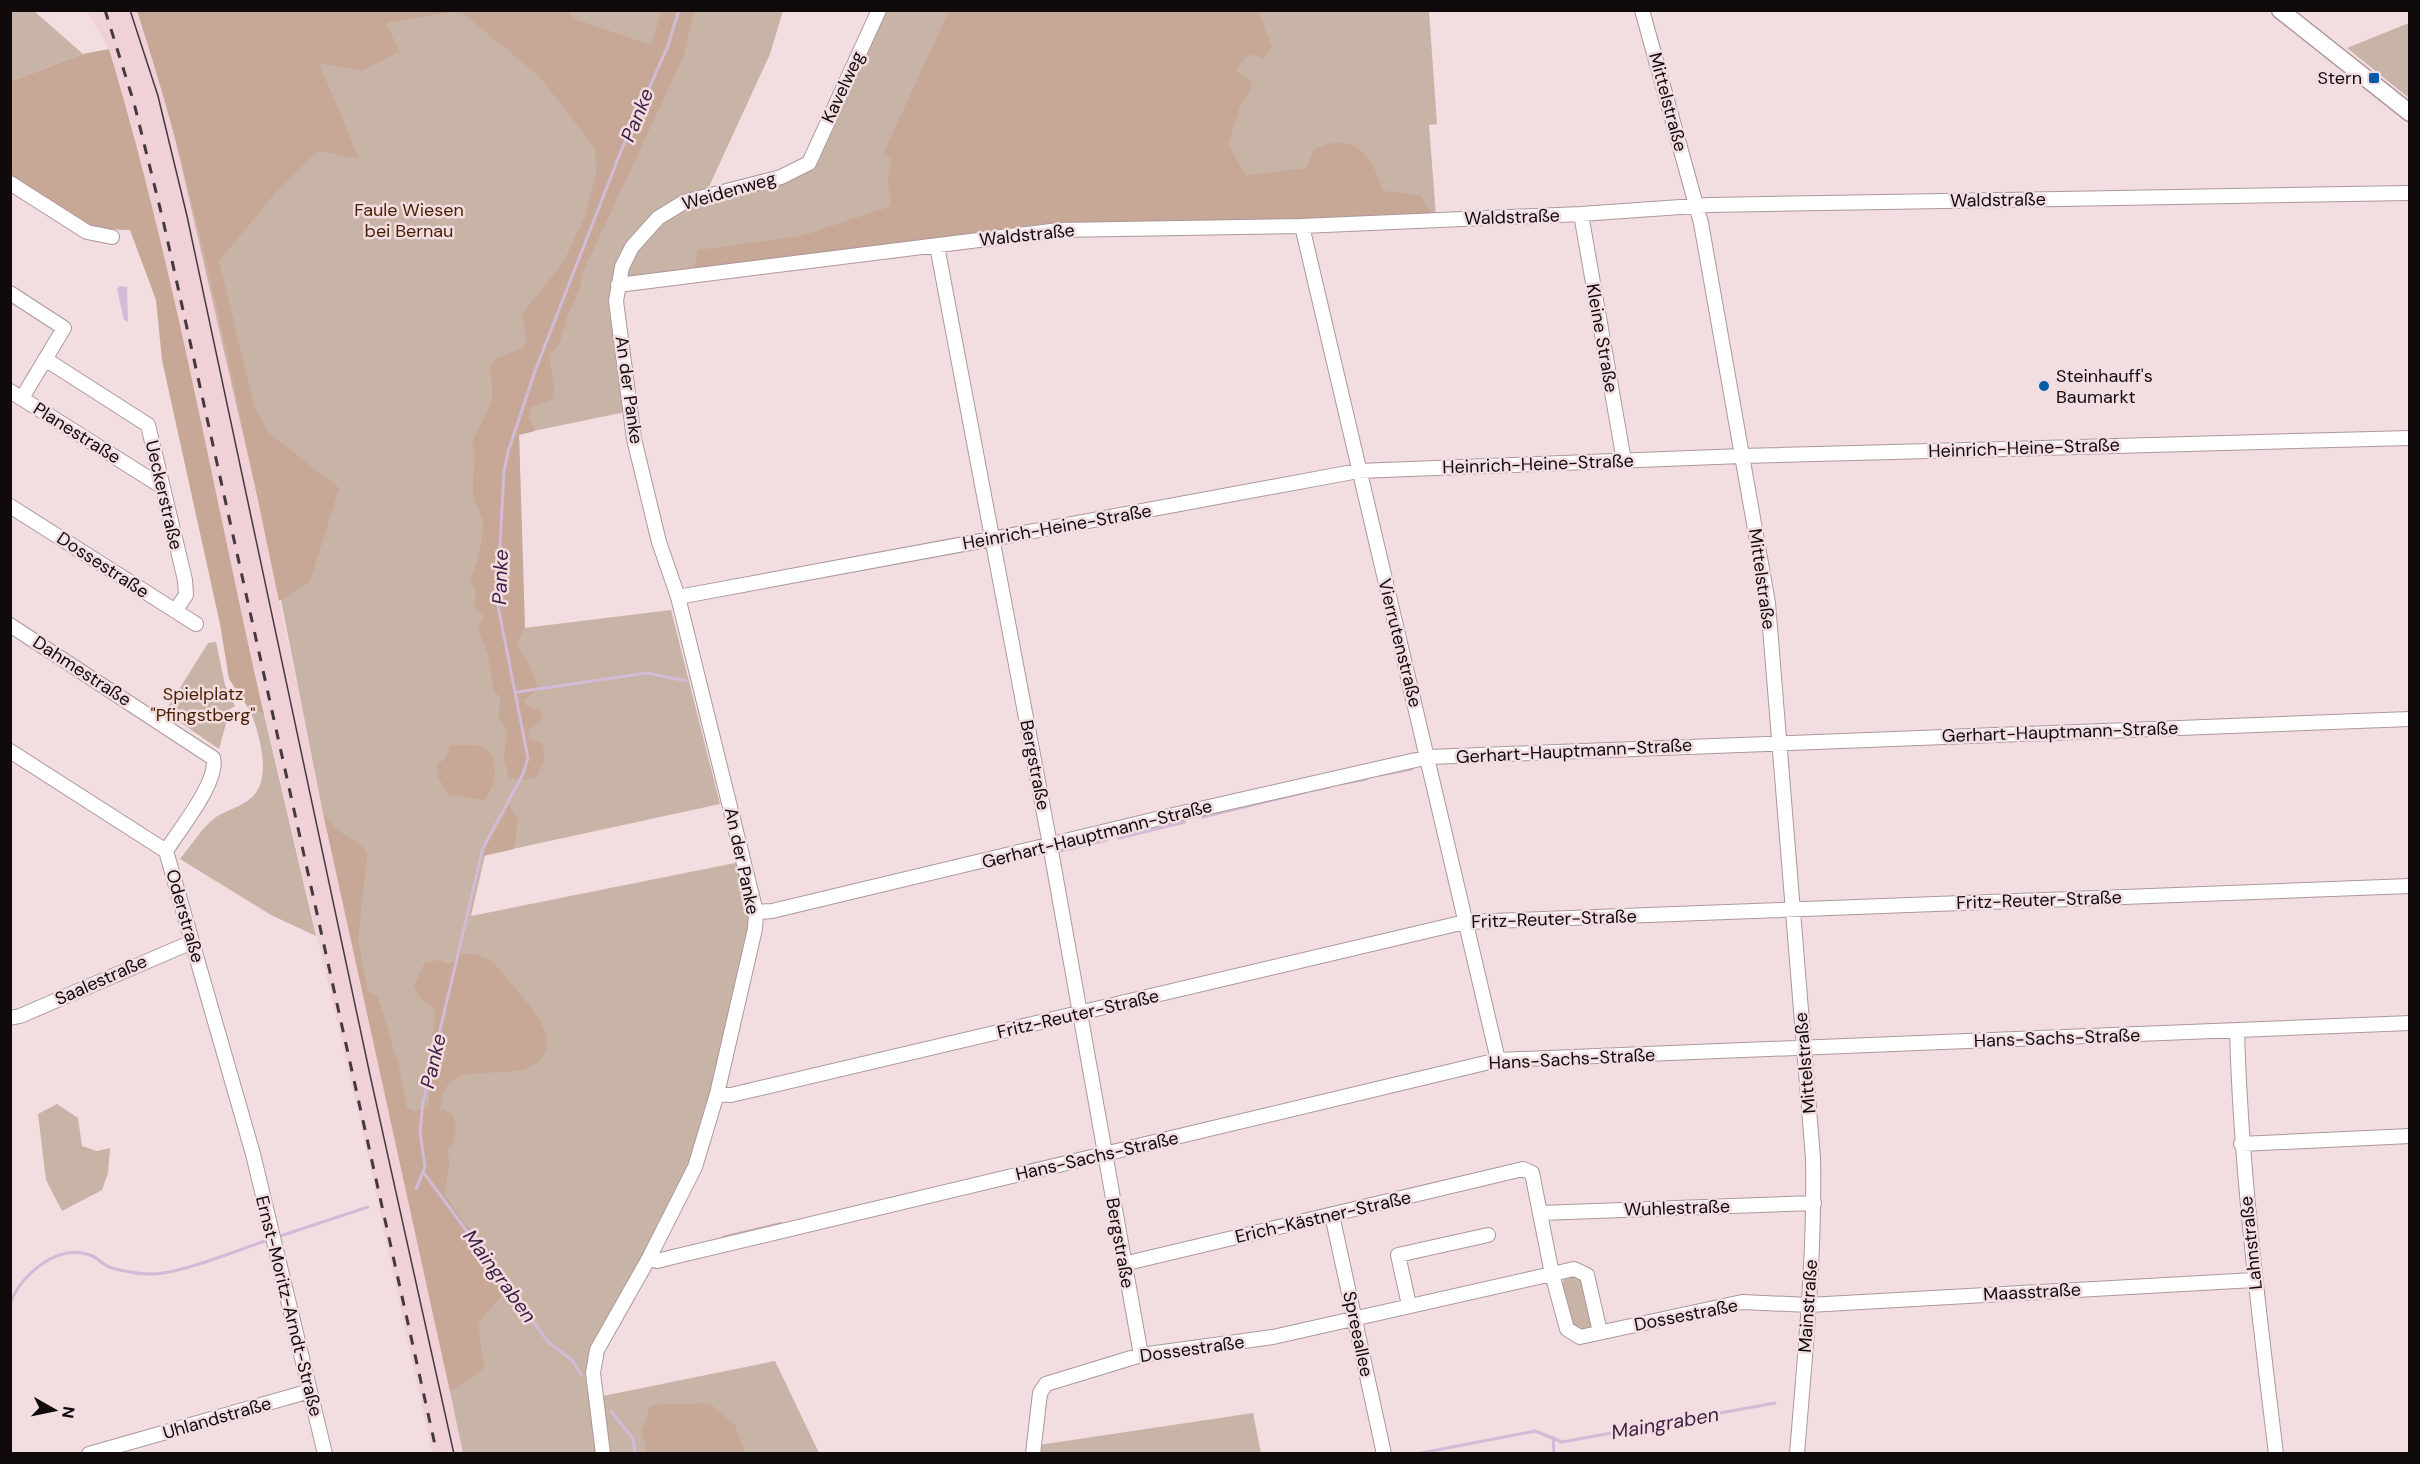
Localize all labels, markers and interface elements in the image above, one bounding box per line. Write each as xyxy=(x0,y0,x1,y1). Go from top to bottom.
street label: Kavelweg xyxy=(816,47,870,127)
street label: Mittelstraße xyxy=(1643,50,1693,154)
place label: Stern xyxy=(2318,66,2362,90)
marker: Stern xyxy=(2367,71,2381,85)
water label: Panke xyxy=(615,84,659,146)
street label: Weidenweg xyxy=(679,166,779,216)
street label: Waldstraße xyxy=(1950,187,2046,213)
park label: Faule Wiesen bei Bernau xyxy=(354,198,464,243)
street label: Waldstraße xyxy=(1464,203,1560,231)
street label: Waldstraße xyxy=(978,218,1076,252)
street label: Kleine Straße xyxy=(1581,282,1623,394)
street label: An der Panke xyxy=(610,334,648,446)
place label: Steinhauff's Baumarkt xyxy=(2056,364,2153,409)
marker: Steinhauff's Baumarkt xyxy=(2037,379,2051,393)
street label: Planestraße xyxy=(29,397,125,469)
street label: Heinrich-Heine-Straße xyxy=(1928,433,2120,463)
street label: Ueckerstraße xyxy=(140,438,188,552)
street label: Heinrich-Heine-Straße xyxy=(1442,449,1634,479)
street label: Heinrich-Heine-Straße xyxy=(961,499,1153,555)
street label: Dossestraße xyxy=(52,526,154,604)
street label: Mittelstraße xyxy=(1743,527,1781,631)
water label: Panke xyxy=(486,549,514,605)
street label: Vierrutenstraße xyxy=(1372,576,1428,710)
street label: Dahmestraße xyxy=(28,630,136,712)
park label: Spielplatz "Pfingstberg" xyxy=(150,682,256,727)
street label: Gerhart-Hauptmann-Straße xyxy=(1941,716,2179,748)
street label: Bergstraße xyxy=(1014,718,1056,812)
street label: Gerhart-Hauptmann-Straße xyxy=(1455,733,1693,769)
street label: Gerhart-Hauptmann-Straße xyxy=(979,794,1215,874)
street label: An der Panke xyxy=(719,805,765,917)
street label: Oderstraße xyxy=(160,866,210,966)
street label: Fritz-Reuter-Straße xyxy=(1956,885,2122,915)
street label: Fritz-Reuter-Straße xyxy=(1471,904,1637,934)
street label: Saalestraße xyxy=(51,949,151,1011)
street label: Fritz-Reuter-Straße xyxy=(995,984,1161,1044)
street label: Mittelstraße xyxy=(1789,1011,1821,1115)
street label: Hans-Sachs-Straße xyxy=(1973,1023,2141,1053)
water label: Panke xyxy=(414,1031,452,1091)
street label: Hans-Sachs-Straße xyxy=(1488,1043,1656,1075)
street label: Hans-Sachs-Straße xyxy=(1013,1126,1181,1186)
street label: Erich-Kästner-Straße xyxy=(1233,1185,1413,1249)
street label: Ernst-Moritz-Arndt-Straße xyxy=(250,1193,328,1419)
street label: Wuhlestraße xyxy=(1624,1194,1730,1222)
street label: Lahnstraße xyxy=(2234,1195,2268,1291)
street label: Bergstraße xyxy=(1100,1196,1140,1290)
water label: Maingraben xyxy=(457,1224,543,1328)
street label: Mainstraße xyxy=(1793,1258,1823,1354)
street label: Maasstraße xyxy=(1983,1277,2081,1307)
street label: Spreeallee xyxy=(1337,1289,1379,1379)
street label: Dossestraße xyxy=(1632,1293,1740,1337)
street label: Dossestraße xyxy=(1138,1330,1246,1368)
north arrow xyxy=(24,1380,84,1440)
street label: Uhlandstraße xyxy=(160,1391,274,1445)
water label: Maingraben xyxy=(1609,1401,1721,1445)
text: N xyxy=(57,1405,80,1420)

